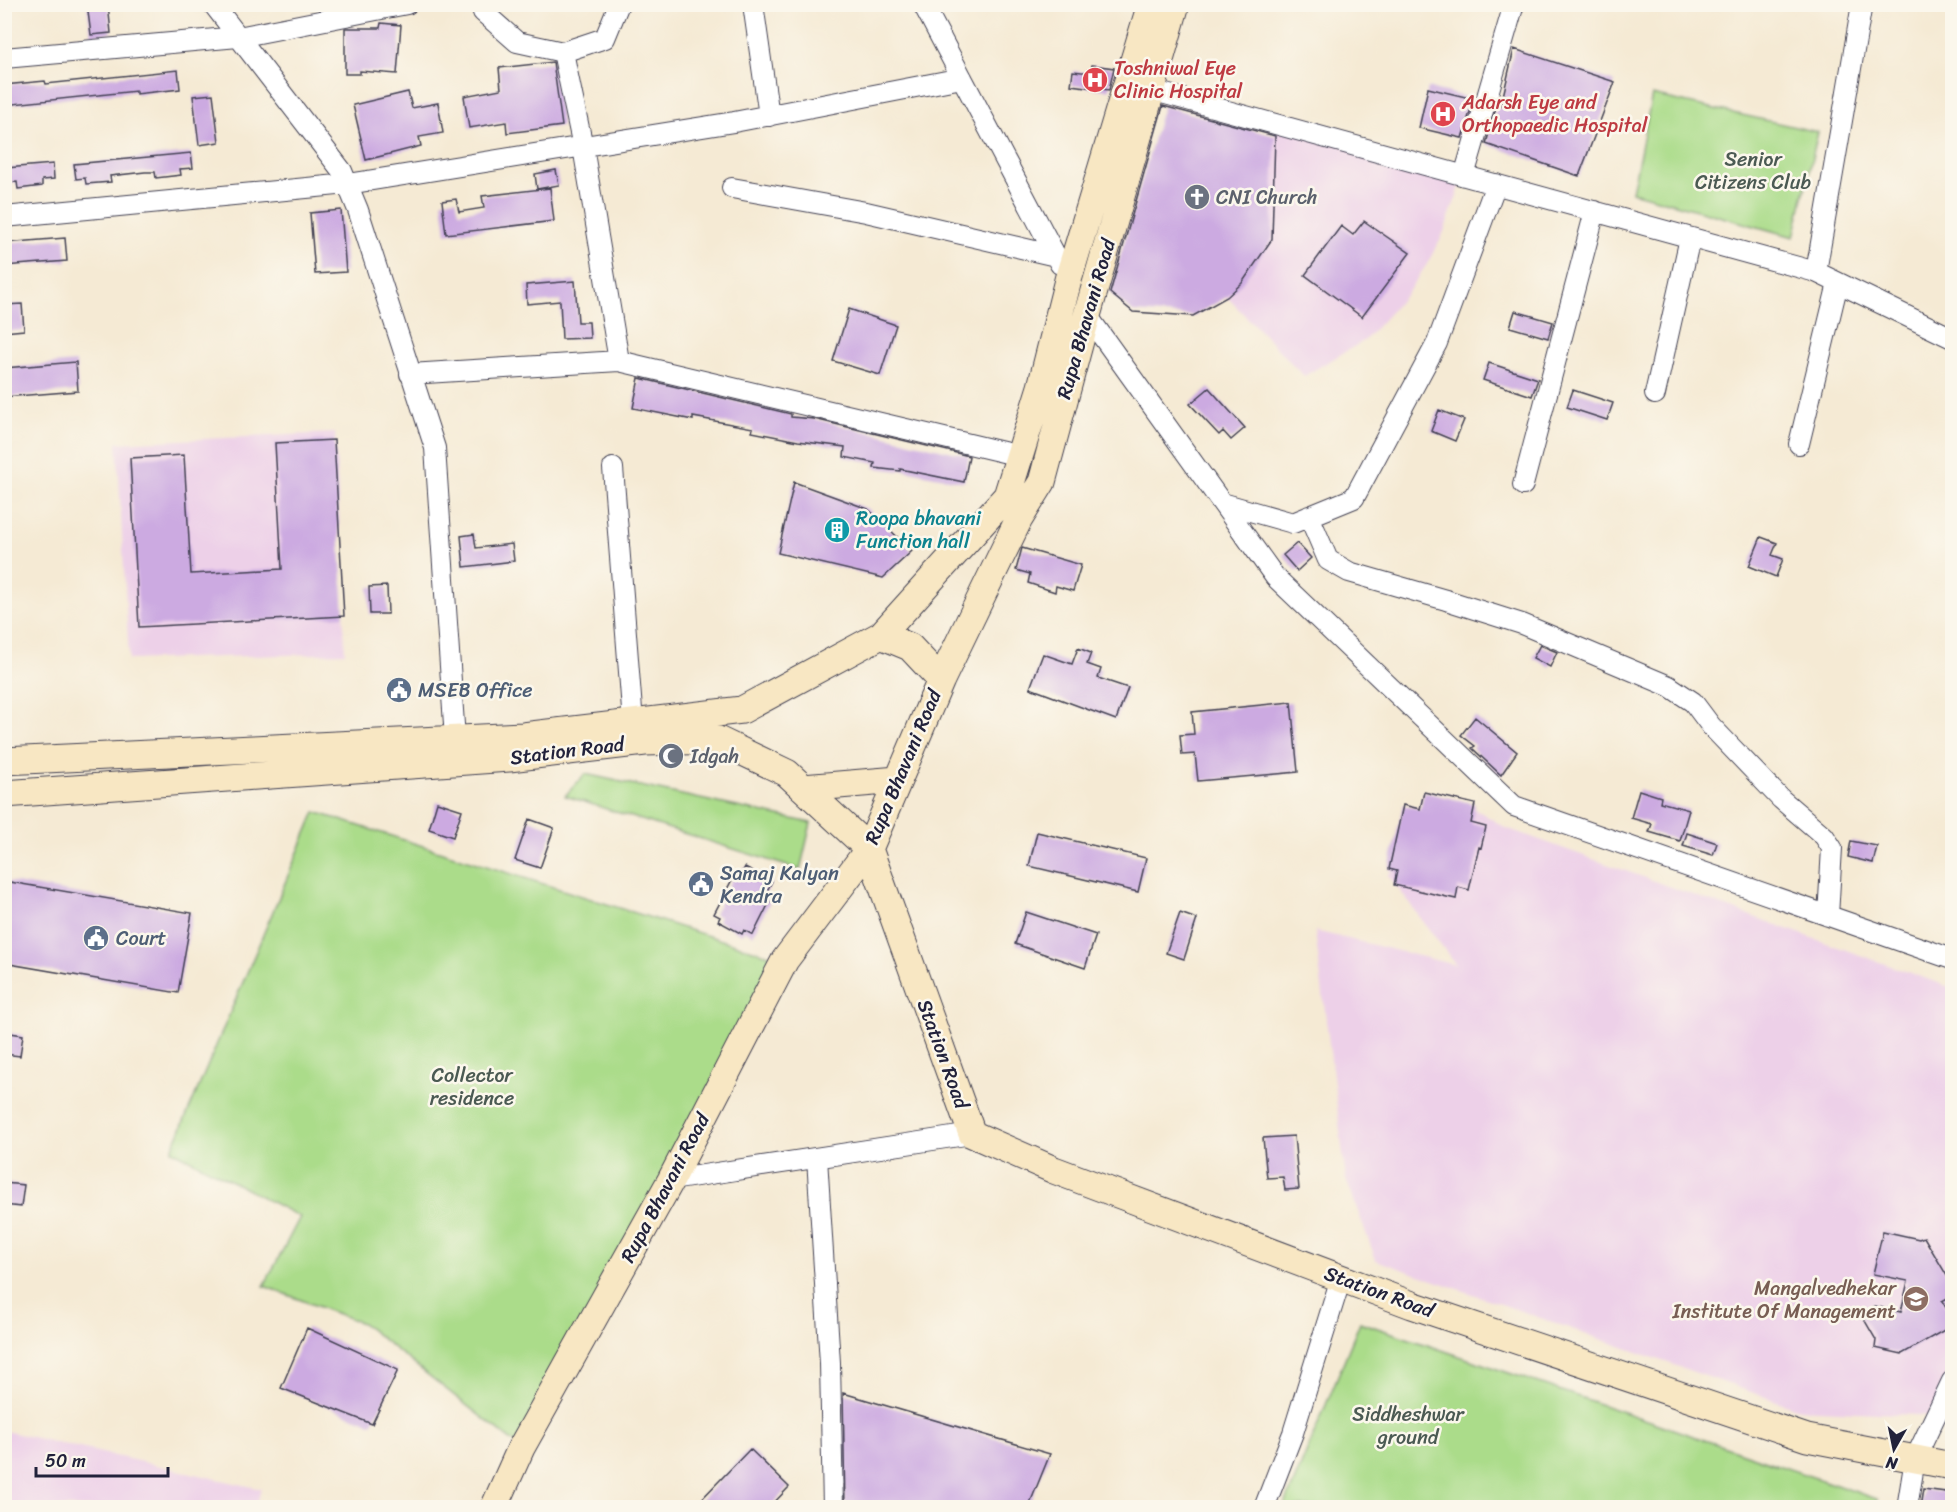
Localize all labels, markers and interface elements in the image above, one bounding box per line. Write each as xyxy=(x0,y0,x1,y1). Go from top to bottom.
place label: Toshniwal Eye Clinic Hospital xyxy=(1114,51,1244,109)
hospital icon: Toshniwal Eye Clinic Hospital xyxy=(1080,65,1110,95)
place label: Adarsh Eye and Orthopaedic Hospital xyxy=(1461,85,1649,143)
hospital icon: Adarsh Eye and Orthopaedic Hospital xyxy=(1428,99,1458,129)
park label: Senior Citizens Club xyxy=(1695,142,1811,200)
place label: CNI Church xyxy=(1216,180,1317,215)
church icon: CNI Church xyxy=(1182,182,1212,212)
street label: Rupa Bhavani Road xyxy=(1046,233,1126,403)
place label: Roopa bhavani Function hall xyxy=(856,501,982,559)
building icon: Roopa bhavani Function hall xyxy=(822,515,852,545)
place label: MSEB Office xyxy=(418,673,532,708)
public building icon: MSEB Office xyxy=(384,675,414,705)
street label: Rupa Bhavani Road xyxy=(855,683,952,850)
street label: Station Road xyxy=(508,726,627,775)
place label: Idgah xyxy=(689,739,739,774)
mosque icon: Idgah xyxy=(656,741,686,771)
place label: Samaj Kalyan Kendra xyxy=(720,856,839,914)
public building icon: Samaj Kalyan Kendra xyxy=(686,869,716,899)
place label: Court xyxy=(116,921,167,956)
public building icon: Court xyxy=(81,923,111,953)
street label: Station Road xyxy=(907,994,980,1115)
park label: Collector residence xyxy=(430,1058,514,1116)
street label: Rupa Bhavani Road xyxy=(611,1105,720,1269)
street label: Station Road xyxy=(1319,1256,1440,1329)
place label: Mangalvedhekar Institute Of Management xyxy=(1672,1271,1898,1329)
school or university icon: Mangalvedhekar Institute Of Management xyxy=(1901,1284,1931,1314)
park label: Siddheshwar ground xyxy=(1352,1397,1466,1455)
north arrow xyxy=(1864,1419,1924,1479)
scale bar xyxy=(36,1440,168,1478)
text: 50 m xyxy=(45,1445,86,1477)
text: N xyxy=(1883,1448,1900,1479)

